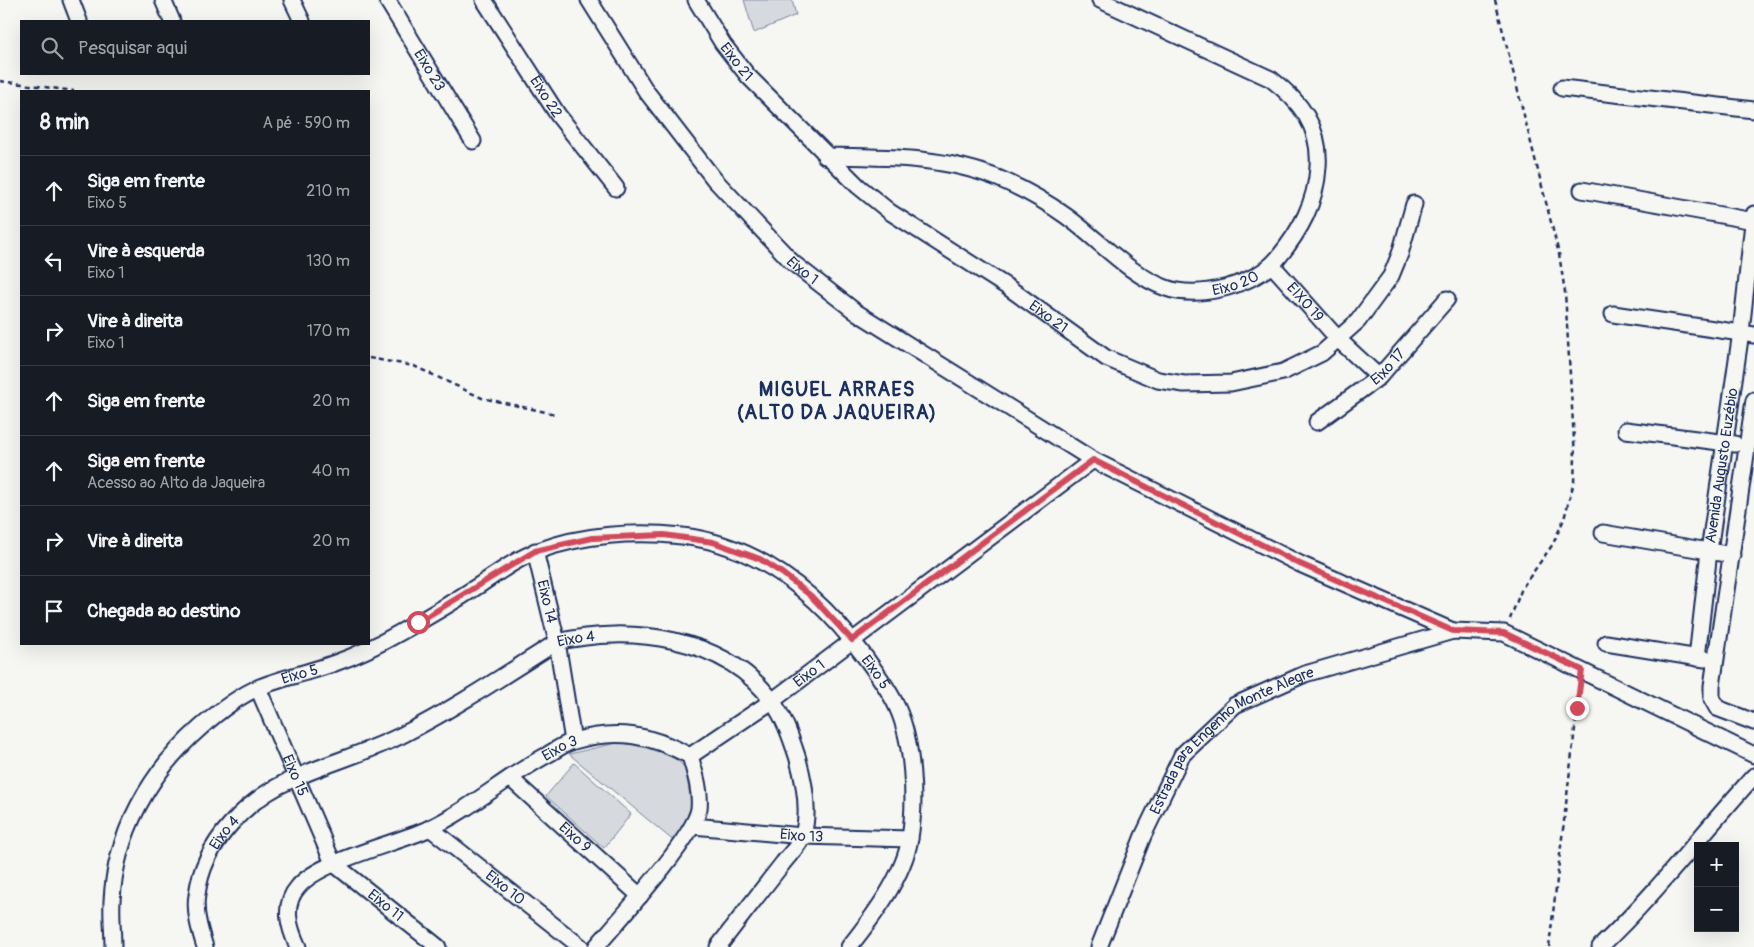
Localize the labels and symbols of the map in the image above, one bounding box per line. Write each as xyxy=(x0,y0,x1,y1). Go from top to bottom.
street label: Eixo 21 xyxy=(716,39,757,85)
street label: Eixo 23 xyxy=(410,46,450,94)
street label: Eixo 22 xyxy=(526,72,567,121)
street label: Eixo 1 xyxy=(782,252,822,289)
street label: Eixo 20 xyxy=(1210,266,1262,300)
street label: EIXO 19 xyxy=(1283,278,1328,326)
street label: Eixo 21 xyxy=(1025,296,1072,337)
street label: Eixo 17 xyxy=(1367,344,1409,389)
district label: MIGUEL ARRAES (ALTO DA JAQUEIRA) xyxy=(737,377,937,425)
street label: Avenida Augusto Euzébio xyxy=(1701,387,1742,544)
street label: Eixo 14 xyxy=(533,578,562,625)
route start xyxy=(407,611,430,634)
street label: Eixo 4 xyxy=(555,626,596,651)
street label: Eixo 5 xyxy=(857,651,895,693)
street label: Eixo 1 xyxy=(789,655,829,691)
street label: Eixo 5 xyxy=(279,660,320,688)
street label: Estrada para Engenho Monte Alegre xyxy=(1145,662,1316,817)
route end xyxy=(1566,697,1589,720)
street label: Eixo 3 xyxy=(539,731,579,765)
street label: Eixo 15 xyxy=(278,752,313,799)
street label: Eixo 4 xyxy=(205,811,243,853)
street label: Eixo 9 xyxy=(555,818,595,857)
street label: Eixo 13 xyxy=(779,824,824,846)
street label: Eixo 10 xyxy=(482,866,529,909)
street label: Eixo 11 xyxy=(364,885,408,925)

